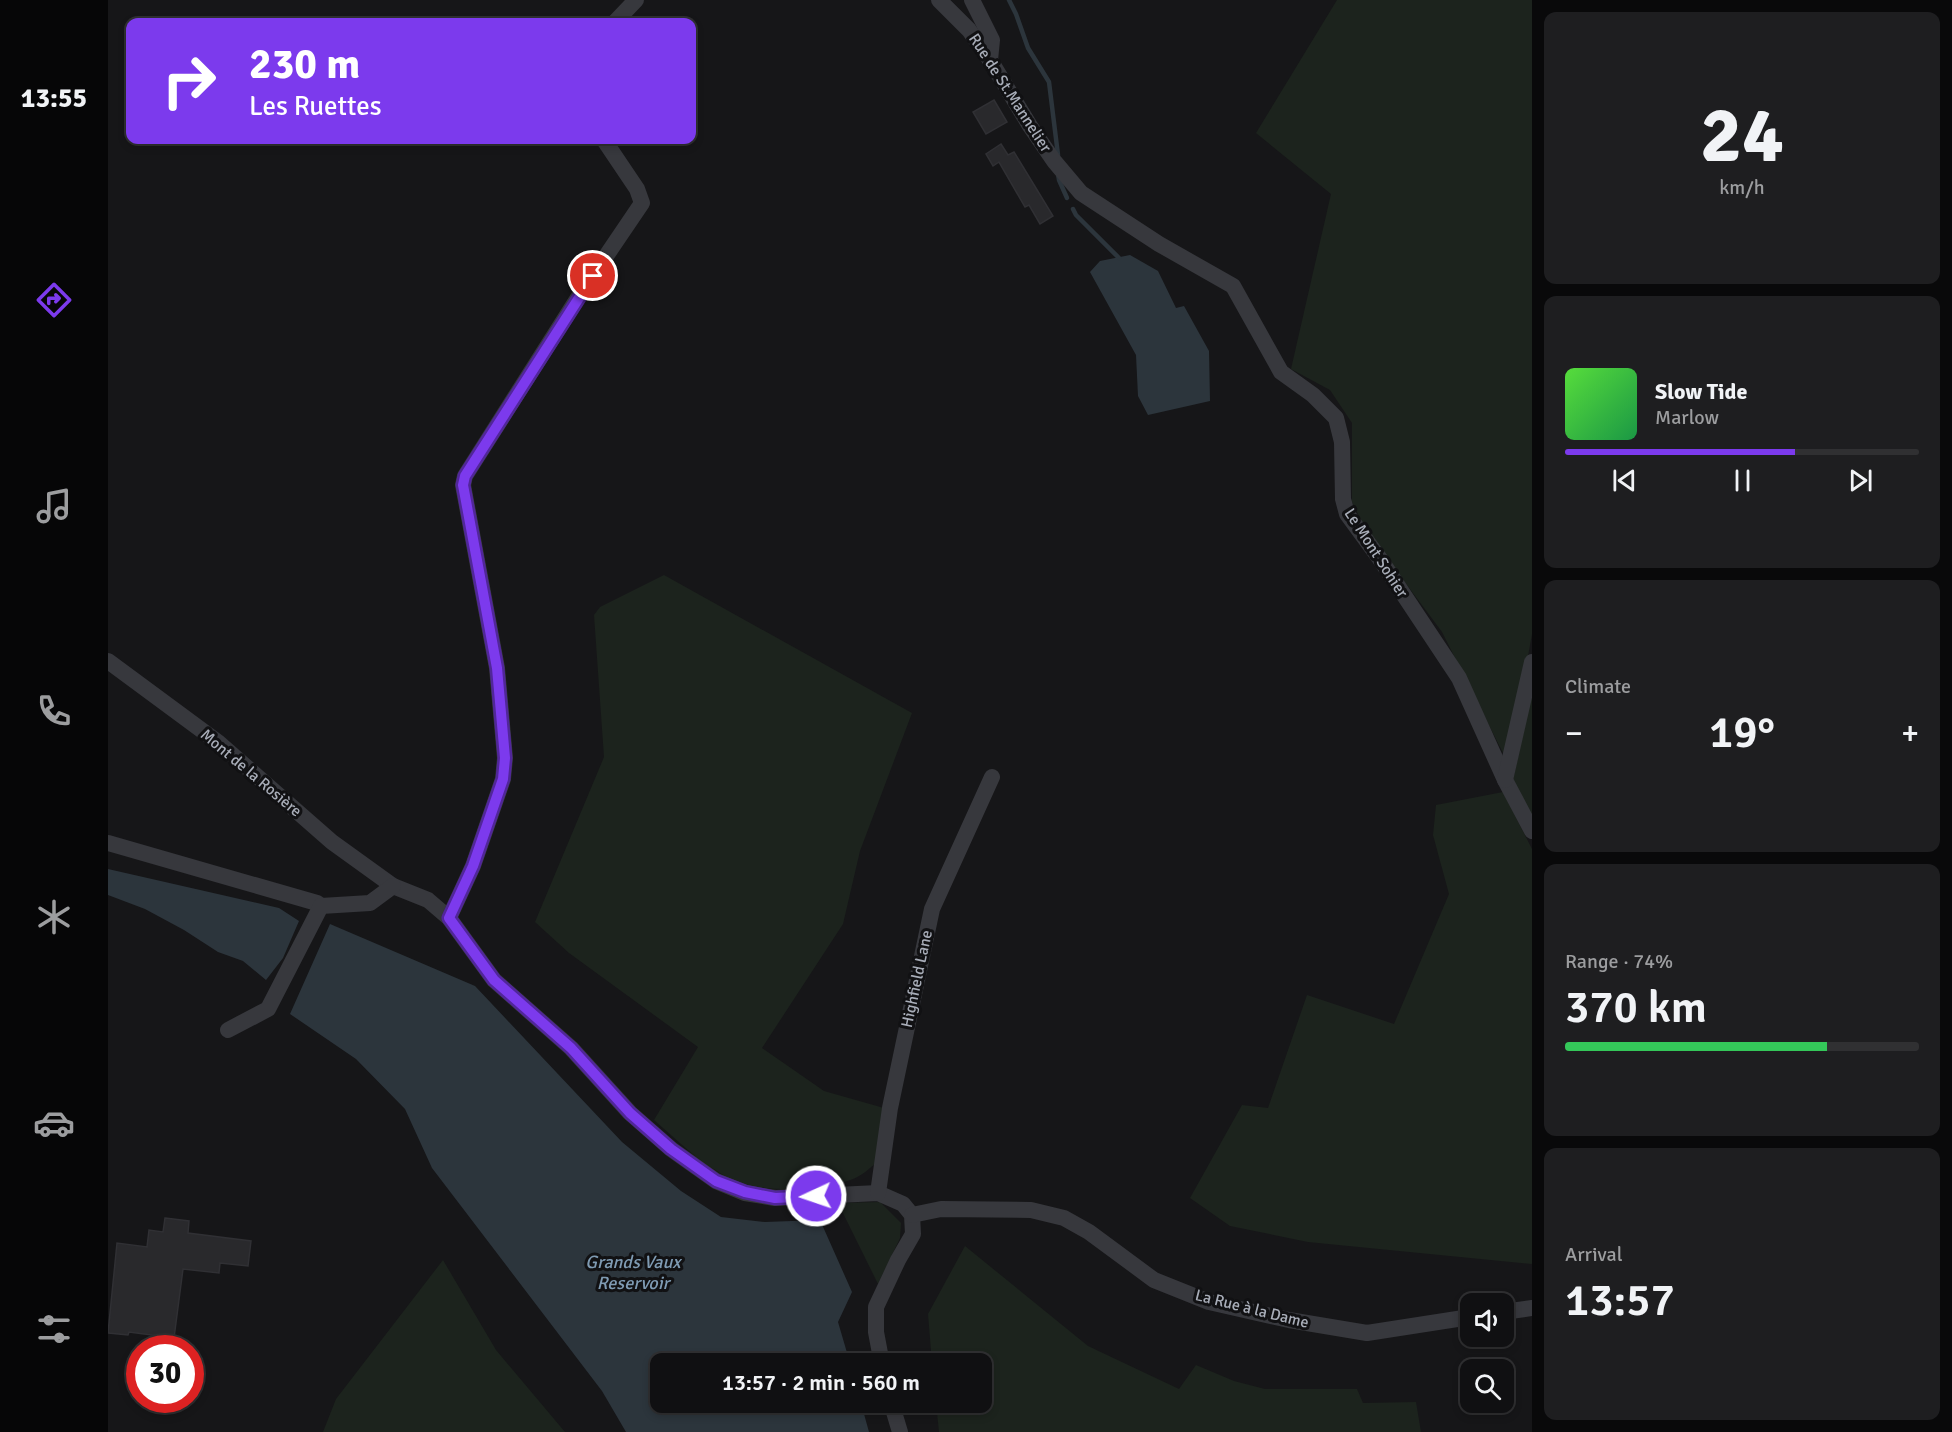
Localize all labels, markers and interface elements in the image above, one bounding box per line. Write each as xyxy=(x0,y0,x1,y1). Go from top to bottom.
street label: Rue de St.Mannelier xyxy=(964,30,1056,156)
text: 230 m xyxy=(249,39,360,90)
icon: right xyxy=(150,42,228,120)
text: 13:55 xyxy=(21,82,87,115)
text: 24 xyxy=(1700,88,1784,184)
text: Les Ruettes xyxy=(249,90,382,123)
text: km/h xyxy=(1719,175,1765,200)
pin xyxy=(567,250,618,301)
icon: arrive xyxy=(576,259,609,292)
icon: directions xyxy=(33,279,75,321)
text: Slow Tide xyxy=(1655,378,1747,405)
text: Marlow xyxy=(1655,405,1719,430)
icon: previous xyxy=(1608,464,1641,497)
icon: pause xyxy=(1726,464,1759,497)
icon: next xyxy=(1844,464,1877,497)
icon: music xyxy=(33,485,75,527)
street label: Le Mont Sohier xyxy=(1340,504,1412,602)
text: Climate xyxy=(1565,674,1631,699)
icon: phone xyxy=(33,690,75,732)
text: 19° xyxy=(1709,705,1775,760)
text: − xyxy=(1565,713,1583,754)
text: + xyxy=(1901,713,1919,754)
street label: Mont de la Rosière xyxy=(196,725,306,821)
icon: climate xyxy=(33,896,75,938)
street label: Highfield Lane xyxy=(897,928,937,1030)
text: Range · 74% xyxy=(1565,949,1673,974)
text: 370 km xyxy=(1565,980,1707,1035)
icon: car xyxy=(33,1102,75,1144)
position arrow xyxy=(784,1164,848,1228)
text: Arrival xyxy=(1565,1242,1623,1267)
water label: Grands Vaux Reservoir xyxy=(585,1251,682,1294)
text: 13:57 xyxy=(1565,1273,1675,1328)
street label: La Rue à la Dame xyxy=(1193,1285,1311,1333)
map controls xyxy=(1460,1293,1514,1413)
button: sound xyxy=(1460,1293,1514,1347)
icon: filters xyxy=(33,1308,75,1350)
speed limit sign: 30 xyxy=(126,1335,204,1413)
button: search xyxy=(1460,1359,1514,1413)
text: 13:57 · 2 min · 560 m xyxy=(722,1369,920,1396)

